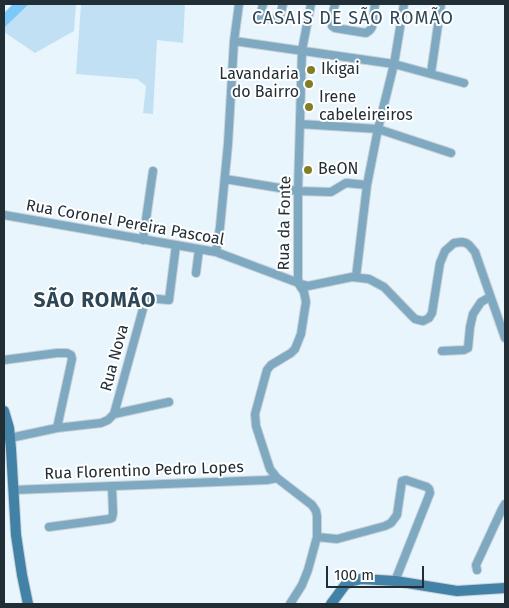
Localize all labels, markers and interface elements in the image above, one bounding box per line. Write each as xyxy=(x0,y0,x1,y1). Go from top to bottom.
district label: CASAIS DE SÃO ROMÃO xyxy=(250,8,456,30)
place label: Ikigai xyxy=(321,60,360,80)
marker: Ikigai xyxy=(305,64,317,76)
place label: Lavandaria do Bairro xyxy=(219,65,299,103)
marker: Lavandaria do Bairro xyxy=(303,78,315,90)
place label: Irene cabeleireiros xyxy=(319,88,413,126)
marker: Irene cabeleireiros xyxy=(303,101,315,113)
place label: BeON xyxy=(318,160,358,180)
marker: BeON xyxy=(302,164,314,176)
street label: Rua da Fonte xyxy=(275,175,295,271)
street label: Rua Coronel Pereira Pascoal xyxy=(24,196,226,250)
district label: SÃO ROMÃO xyxy=(32,288,158,314)
street label: Rua Nova xyxy=(97,322,133,394)
street label: Rua Florentino Pedro Lopes xyxy=(44,458,244,484)
scale bar xyxy=(329,556,426,588)
text: 100 m xyxy=(334,566,374,584)

